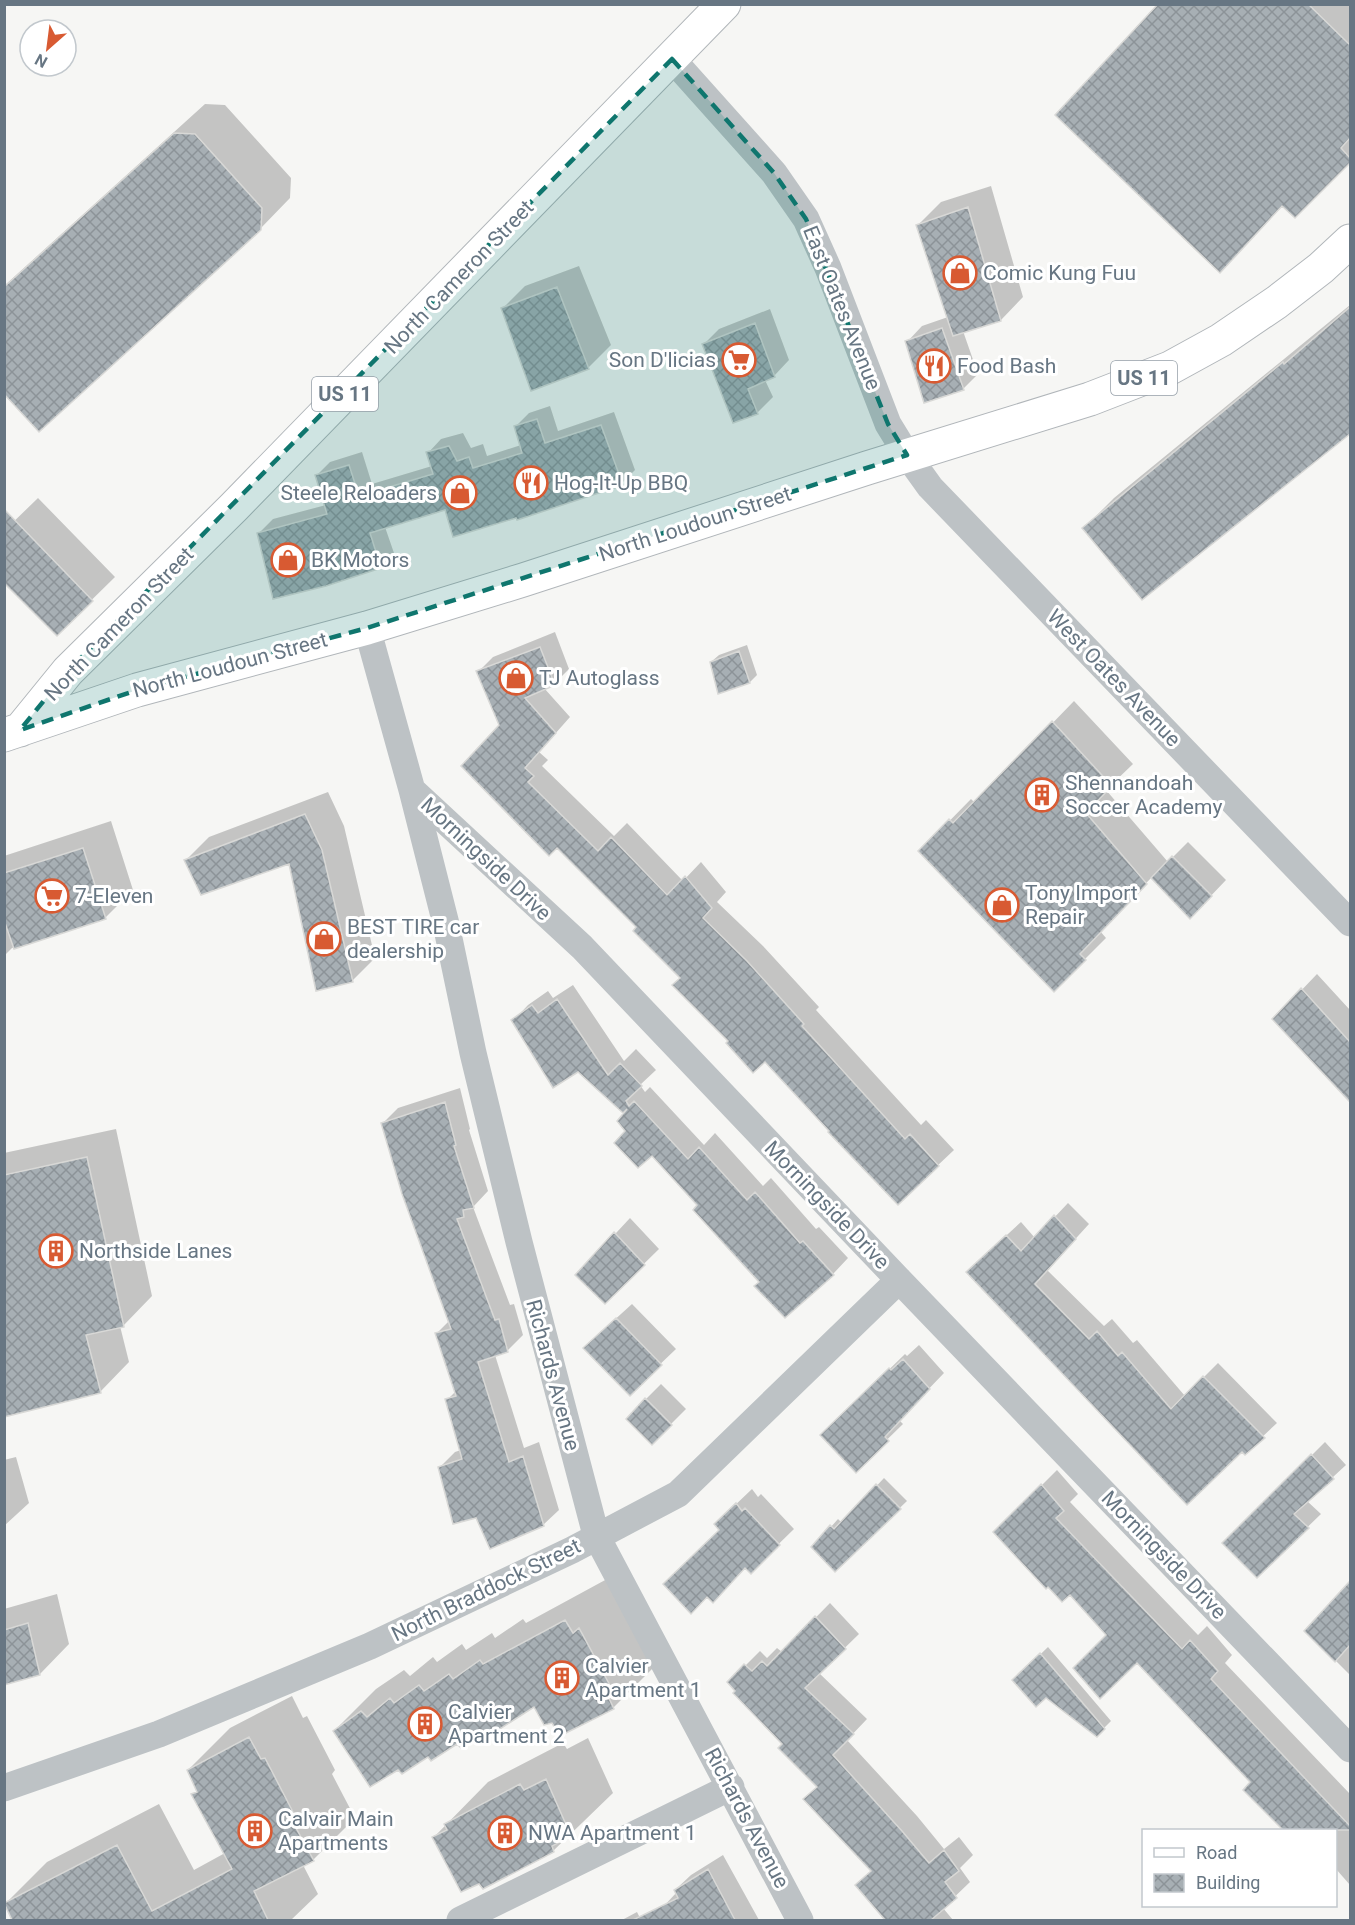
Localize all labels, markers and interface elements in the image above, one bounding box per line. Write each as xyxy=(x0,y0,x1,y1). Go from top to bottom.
north arrow xyxy=(18,18,78,78)
text: N xyxy=(32,50,51,72)
street label: North Cameron Street xyxy=(380,195,539,359)
street label: East Oates Avenue xyxy=(798,222,886,394)
shop icon: Comic Kung Fuu xyxy=(942,255,978,291)
place label: Comic Kung Fuu xyxy=(983,261,1136,285)
supermarket icon: Son D'licias xyxy=(721,342,757,378)
place label: Son D'licias xyxy=(609,348,716,372)
restaurant icon: Food Bash xyxy=(916,348,952,384)
place label: Food Bash xyxy=(957,354,1056,378)
road number: US 11 xyxy=(1111,361,1177,395)
road number: US 11 xyxy=(312,377,378,411)
restaurant icon: Hog-It-Up BBQ xyxy=(513,465,549,501)
place label: Hog-It-Up BBQ xyxy=(554,471,688,495)
shop icon: Steele Reloaders xyxy=(442,475,478,511)
place label: Steele Reloaders xyxy=(280,481,437,505)
street label: North Loudoun Street xyxy=(596,482,794,566)
street label: North Cameron Street xyxy=(40,542,199,706)
shop icon: BK Motors xyxy=(270,542,306,578)
place label: BK Motors xyxy=(311,548,409,572)
street label: West Oates Avenue xyxy=(1043,605,1185,751)
street label: North Loudoun Street xyxy=(130,627,330,703)
shop icon: TJ Autoglass xyxy=(498,660,534,696)
place label: TJ Autoglass xyxy=(539,666,660,690)
place label: Shennandoah Soccer Academy xyxy=(1065,771,1222,819)
building icon: Shennandoah Soccer Academy xyxy=(1024,777,1060,813)
street label: Morningside Drive xyxy=(416,793,556,925)
supermarket icon: 7-Eleven xyxy=(34,878,70,914)
place label: Tony Import Repair xyxy=(1025,881,1138,929)
place label: 7-Eleven xyxy=(75,884,153,908)
shop icon: Tony Import Repair xyxy=(984,887,1020,923)
place label: BEST TIRE car dealership xyxy=(347,915,479,963)
shop icon: BEST TIRE car dealership xyxy=(306,921,342,957)
street label: Morningside Drive xyxy=(760,1136,894,1274)
building icon: Northside Lanes xyxy=(38,1233,74,1269)
place label: Northside Lanes xyxy=(79,1239,232,1263)
street label: Richards Avenue xyxy=(521,1297,585,1453)
street label: Morningside Drive xyxy=(1097,1486,1231,1624)
street label: North Braddock Street xyxy=(388,1534,585,1646)
place label: Calvier Apartment 1 xyxy=(585,1654,701,1702)
building icon: Calvier Apartment 1 xyxy=(544,1660,580,1696)
place label: Calvier Apartment 2 xyxy=(448,1700,565,1748)
building icon: Calvier Apartment 2 xyxy=(407,1706,443,1742)
street label: Richards Avenue xyxy=(700,1744,794,1892)
place label: Calvair Main Apartments xyxy=(278,1807,394,1855)
building icon: Calvair Main Apartments xyxy=(237,1813,273,1849)
building icon: NWA Apartment 1 xyxy=(487,1815,523,1851)
place label: NWA Apartment 1 xyxy=(528,1821,697,1845)
legend xyxy=(1142,1829,1337,1907)
text: Road xyxy=(1196,1842,1237,1863)
text: Building xyxy=(1196,1872,1260,1893)

